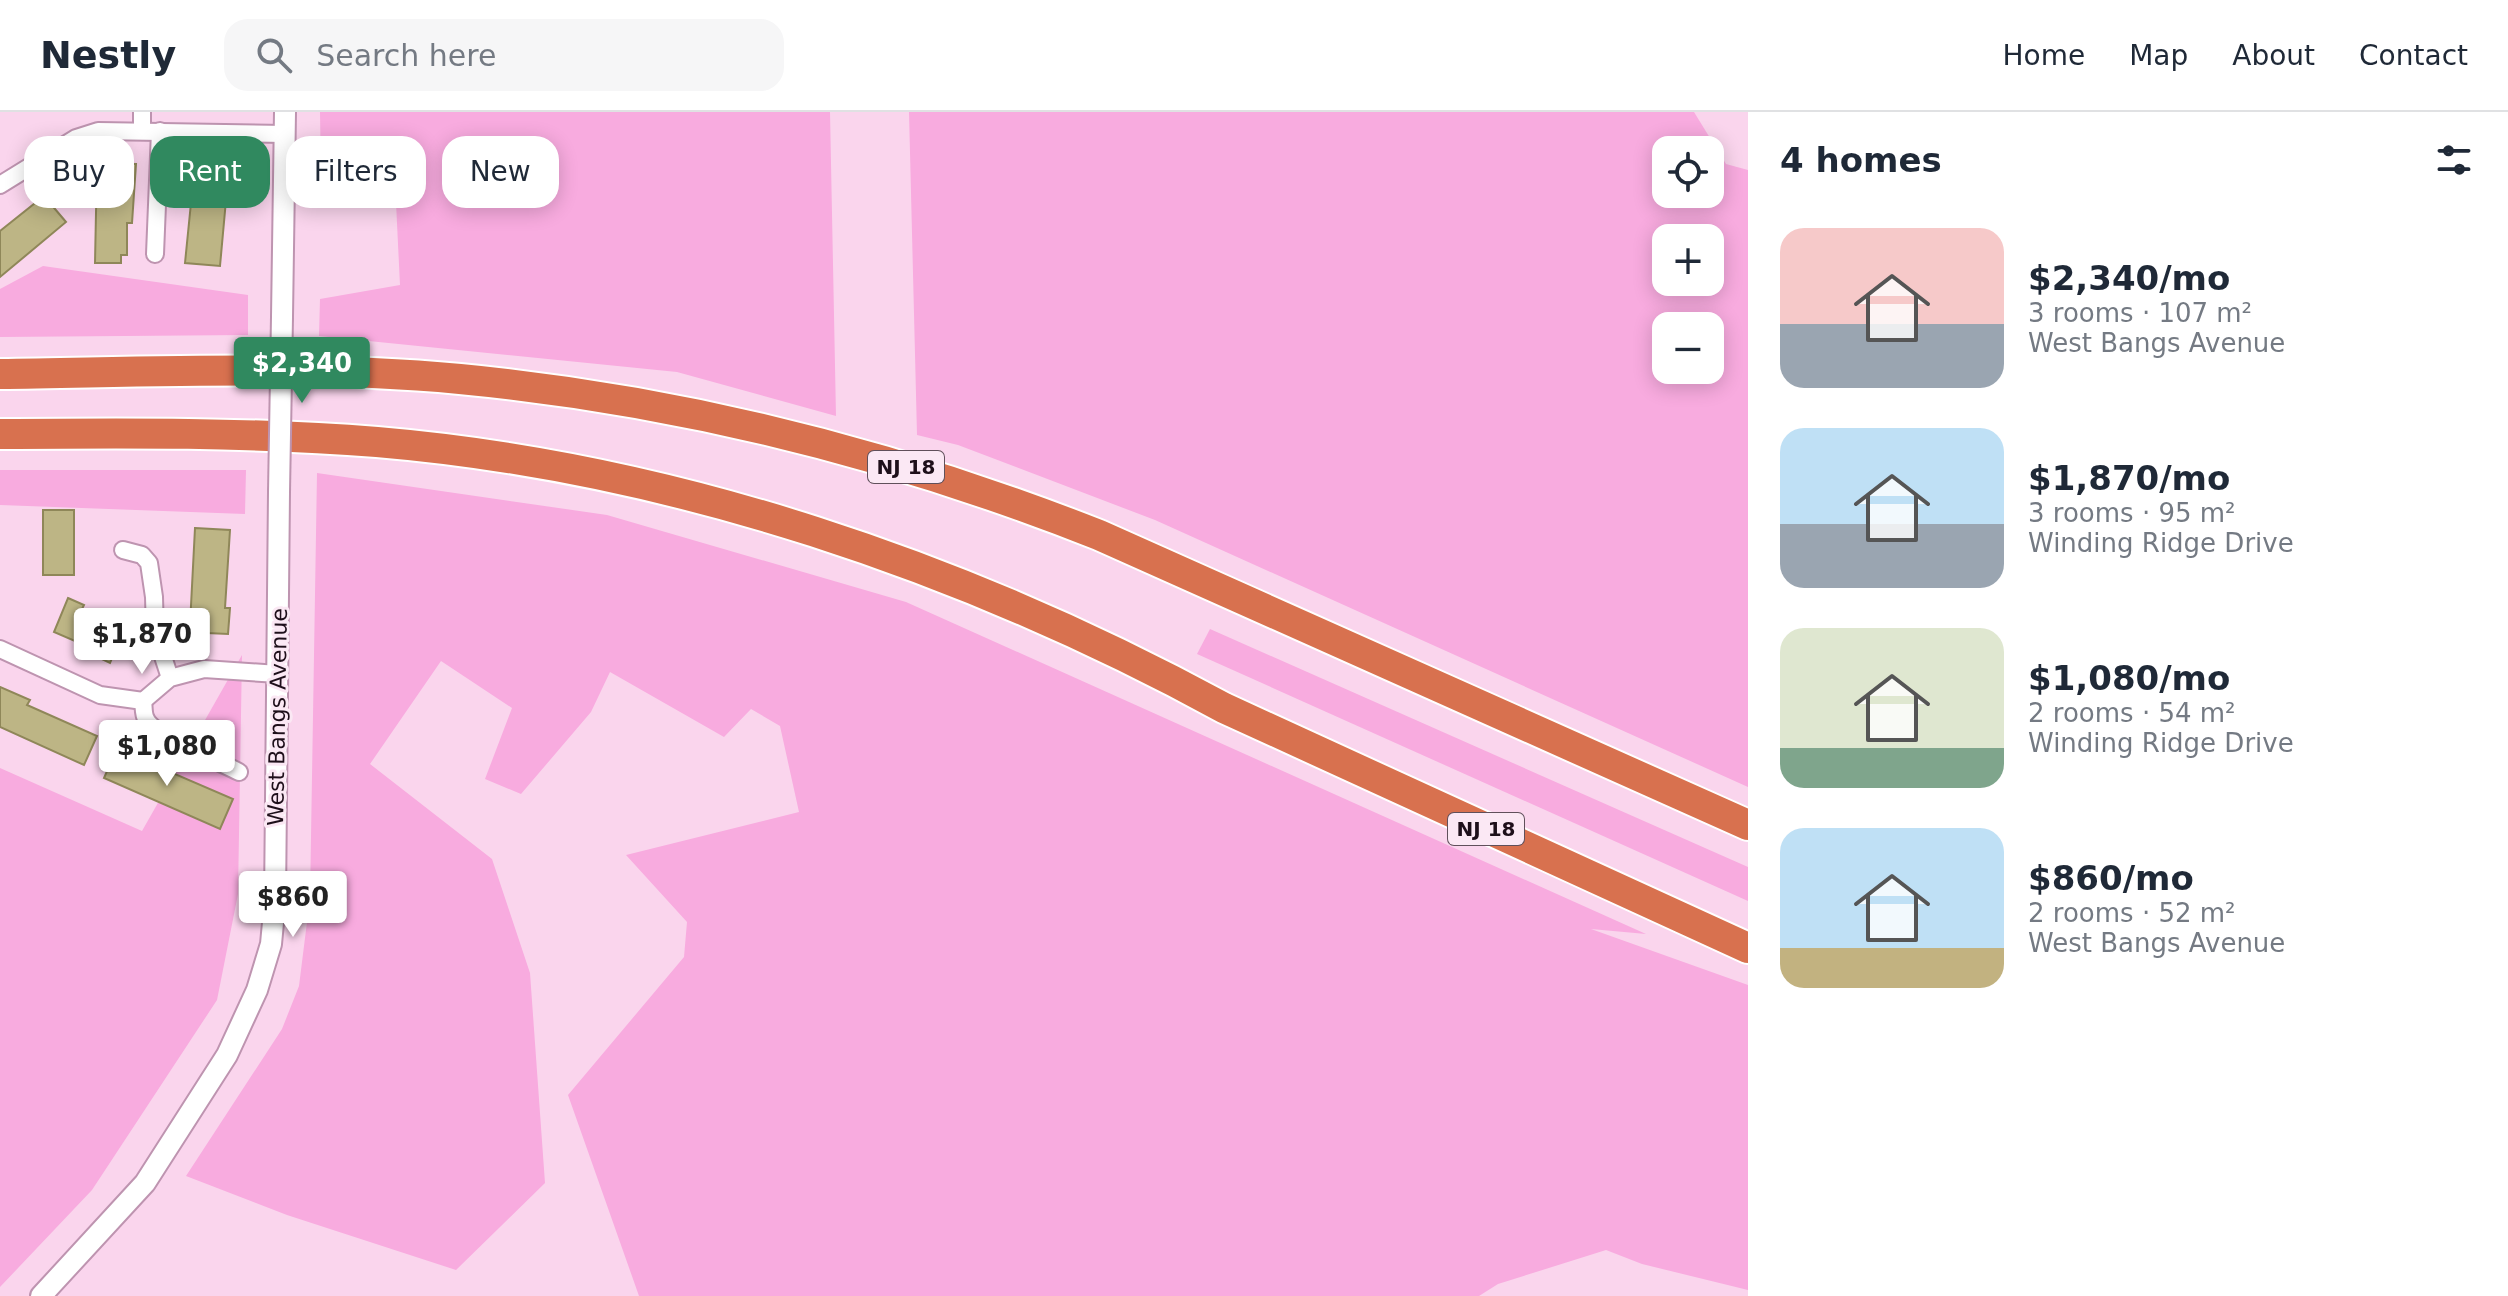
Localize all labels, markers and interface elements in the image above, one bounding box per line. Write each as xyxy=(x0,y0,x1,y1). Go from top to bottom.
search box xyxy=(224,19,784,91)
text: Nestly xyxy=(40,33,176,77)
icon: search xyxy=(252,33,296,77)
text: Search here xyxy=(316,38,496,73)
text: Home xyxy=(2002,39,2085,72)
text: Map xyxy=(2129,39,2188,72)
text: About xyxy=(2232,39,2315,72)
text: Contact xyxy=(2359,39,2468,72)
chip: Buy xyxy=(24,136,134,208)
chip: Rent xyxy=(150,136,270,208)
chip: Filters xyxy=(286,136,426,208)
chip: New xyxy=(442,136,559,208)
map controls xyxy=(1652,136,1724,384)
button: locate xyxy=(1652,136,1724,208)
icon: filters xyxy=(2432,138,2476,182)
text: 4 homes xyxy=(1780,140,1942,180)
button: + xyxy=(1652,224,1724,296)
text: $2,340/mo xyxy=(2028,258,2230,298)
icon: home xyxy=(1844,260,1940,356)
text: 3 rooms · 107 m² xyxy=(2028,298,2252,328)
button: − xyxy=(1652,312,1724,384)
text: West Bangs Avenue xyxy=(2028,328,2285,358)
pin: $2,340 xyxy=(237,337,367,405)
text: $2,340 xyxy=(252,348,352,378)
road number: NJ 18 xyxy=(868,451,944,483)
text: $1,870/mo xyxy=(2028,458,2230,498)
icon: home xyxy=(1844,460,1940,556)
text: 3 rooms · 95 m² xyxy=(2028,498,2236,528)
text: Winding Ridge Drive xyxy=(2028,528,2294,558)
pin: $1,870 xyxy=(77,608,207,676)
street label: West Bangs Avenue xyxy=(263,608,292,826)
text: $1,870 xyxy=(92,619,192,649)
text: $1,080/mo xyxy=(2028,658,2230,698)
icon: home xyxy=(1844,660,1940,756)
text: 2 rooms · 54 m² xyxy=(2028,698,2236,728)
pin: $1,080 xyxy=(102,720,232,788)
text: Winding Ridge Drive xyxy=(2028,728,2294,758)
text: $1,080 xyxy=(117,731,217,761)
road number: NJ 18 xyxy=(1448,813,1524,845)
text: $860/mo xyxy=(2028,858,2194,898)
icon: home xyxy=(1844,860,1940,956)
pin: $860 xyxy=(246,871,340,939)
text: $860 xyxy=(257,882,329,912)
text: 2 rooms · 52 m² xyxy=(2028,898,2236,928)
text: West Bangs Avenue xyxy=(2028,928,2285,958)

